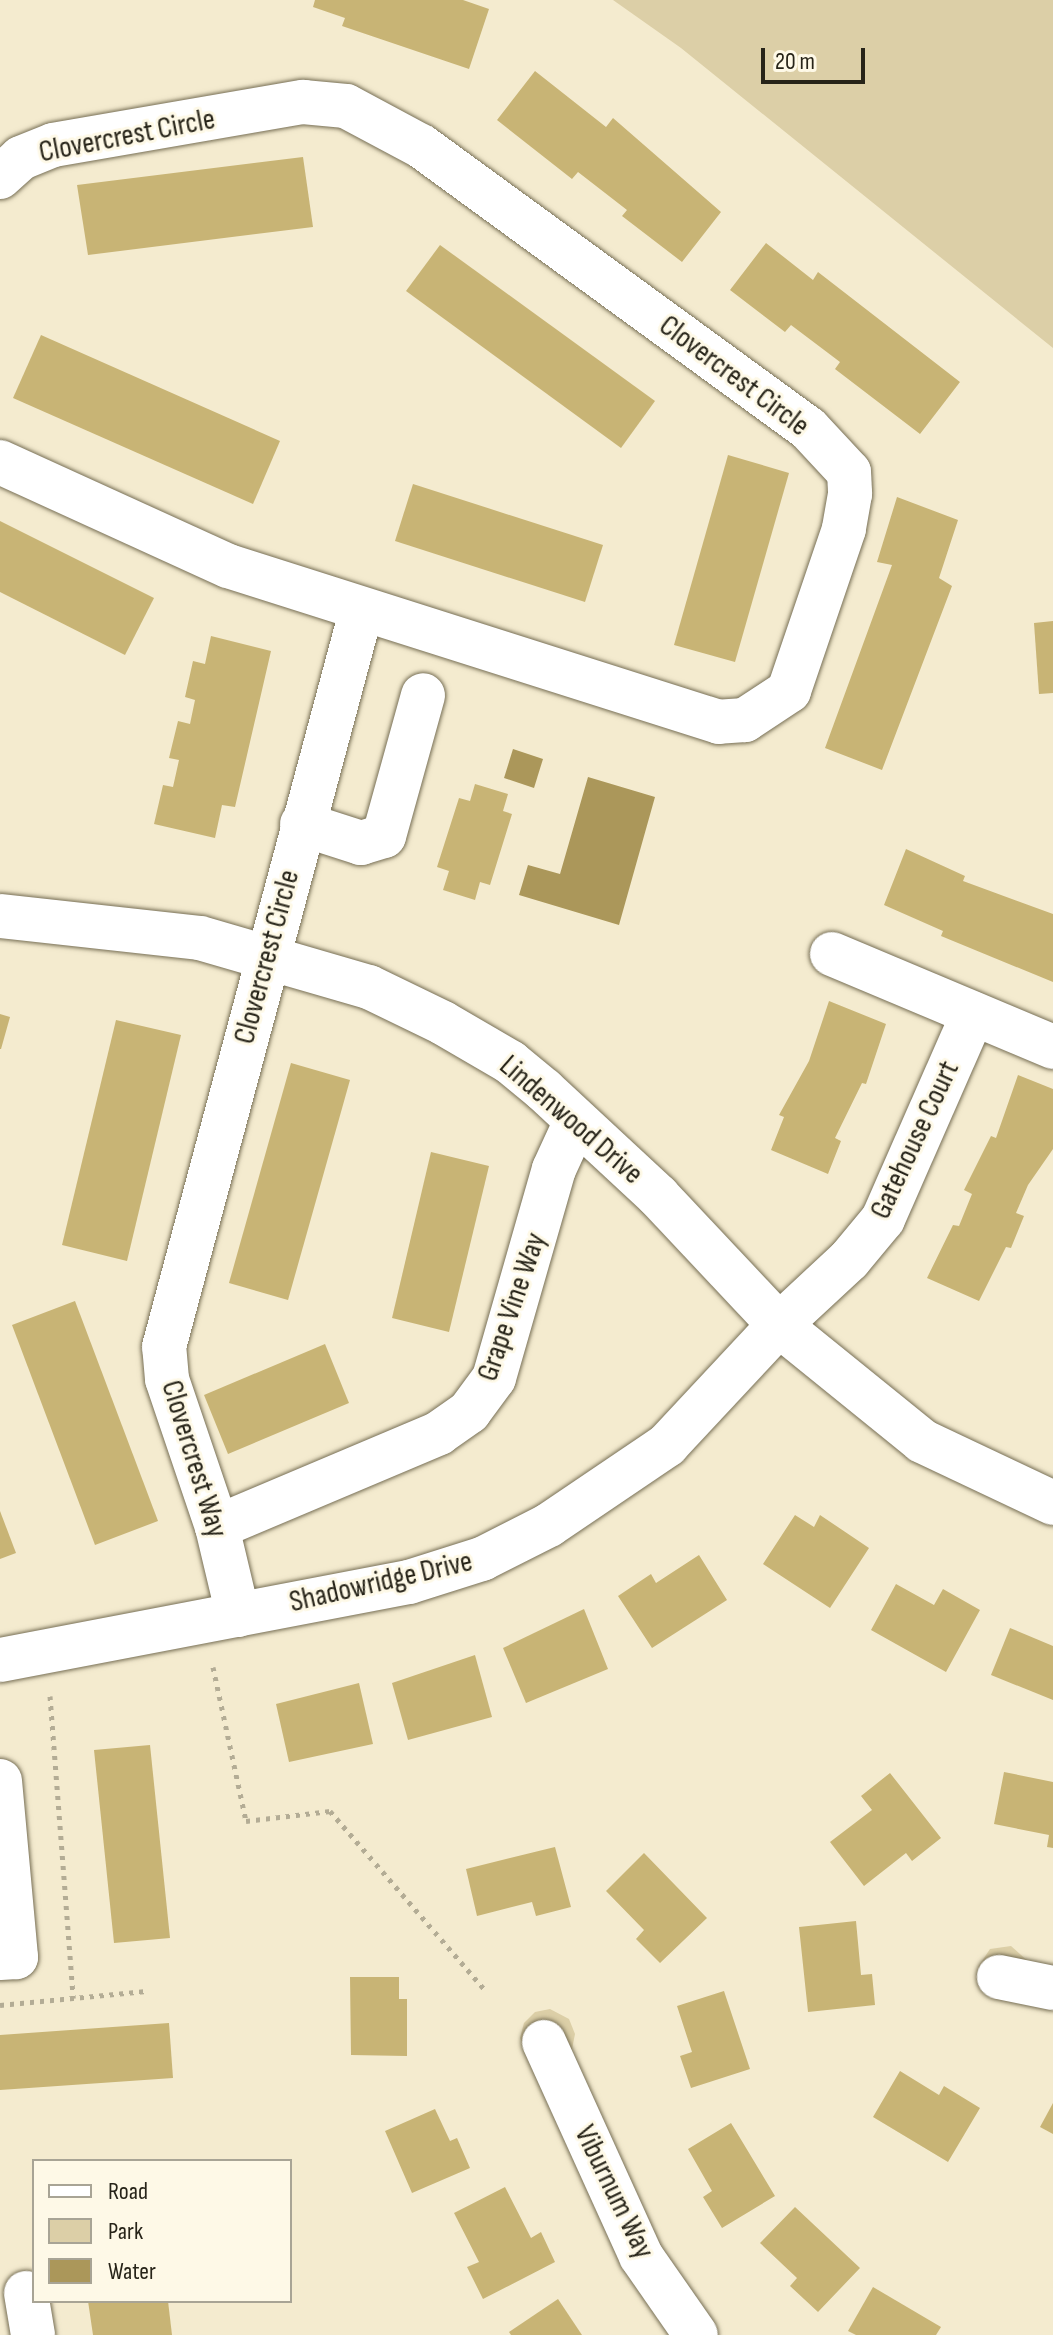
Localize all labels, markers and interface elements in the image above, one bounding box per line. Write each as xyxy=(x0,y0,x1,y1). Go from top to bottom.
scale bar xyxy=(765,32,869,82)
text: 20 m xyxy=(775,47,815,76)
street label: Clovercrest Circle xyxy=(36,101,218,171)
street label: Clovercrest Circle xyxy=(652,308,816,444)
street label: Clovercrest Circle xyxy=(227,866,307,1048)
street label: Lindenwood Drive xyxy=(492,1048,650,1192)
street label: Gatehouse Court xyxy=(863,1055,967,1225)
street label: Grape Vine Way xyxy=(470,1228,554,1386)
street label: Clovercrest Way xyxy=(153,1376,235,1542)
street label: Shadowridge Drive xyxy=(286,1543,476,1621)
street label: Viburnum Way xyxy=(566,2120,662,2264)
legend xyxy=(32,2159,292,2303)
text: Road xyxy=(108,2177,148,2206)
text: Park xyxy=(108,2217,143,2246)
text: Water xyxy=(108,2257,156,2286)

